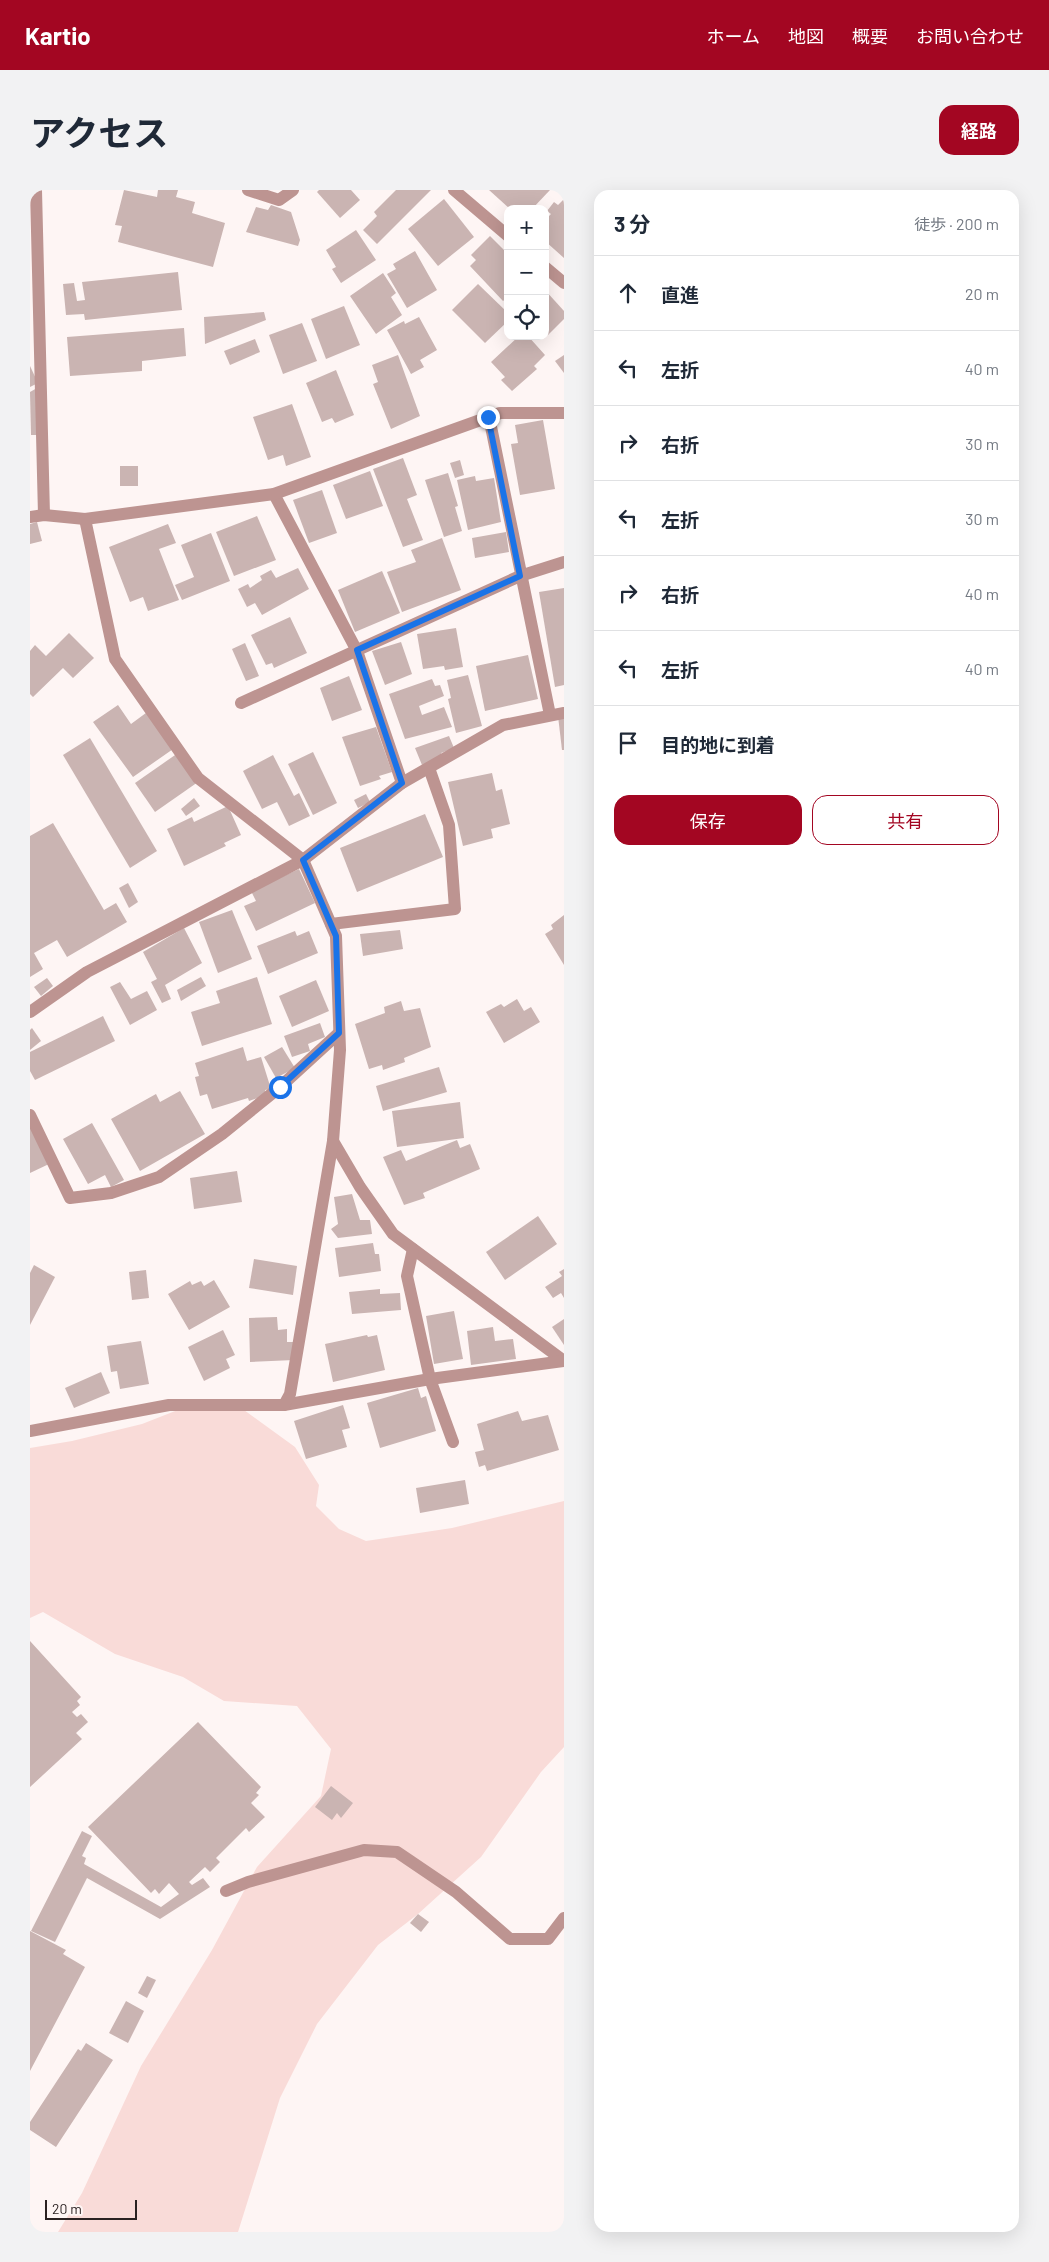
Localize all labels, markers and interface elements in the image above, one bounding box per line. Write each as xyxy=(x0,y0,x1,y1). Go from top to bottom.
text: Kartio xyxy=(25,21,91,50)
text: ホーム xyxy=(707,25,760,47)
text: 地図 xyxy=(788,25,824,47)
text: 概要 xyxy=(852,25,888,47)
text: お問い合わせ xyxy=(916,25,1024,47)
button: 経路 xyxy=(939,105,1019,155)
text: アクセス xyxy=(30,111,168,153)
map controls xyxy=(504,205,549,340)
button: + xyxy=(504,205,549,250)
text: 3 分 xyxy=(614,211,651,236)
text: 徒歩 · 200 m xyxy=(914,214,999,233)
button: − xyxy=(504,250,549,295)
icon: ahead xyxy=(614,279,642,307)
text: 直進 xyxy=(661,283,699,306)
text: 20 m xyxy=(965,284,999,303)
button: locate xyxy=(504,295,549,340)
icon: left xyxy=(614,354,642,382)
text: 左折 xyxy=(661,358,699,381)
text: 40 m xyxy=(965,359,999,378)
route end xyxy=(477,406,500,429)
icon: right xyxy=(614,429,642,457)
text: 右折 xyxy=(661,433,699,456)
text: 30 m xyxy=(965,434,999,453)
icon: left xyxy=(614,504,642,532)
text: 左折 xyxy=(661,508,699,531)
text: 30 m xyxy=(965,509,999,528)
icon: right xyxy=(614,579,642,607)
text: 右折 xyxy=(661,583,699,606)
text: 40 m xyxy=(965,584,999,603)
icon: left xyxy=(614,654,642,682)
text: 左折 xyxy=(661,658,699,681)
text: 40 m xyxy=(965,659,999,678)
icon: arrive xyxy=(614,729,642,757)
text: 目的地に到着 xyxy=(661,733,775,756)
button: 保存 xyxy=(614,795,802,845)
button: 共有 xyxy=(812,795,999,845)
route start xyxy=(269,1076,292,1099)
scale bar xyxy=(45,2197,138,2220)
text: 20 m xyxy=(52,2200,82,2217)

